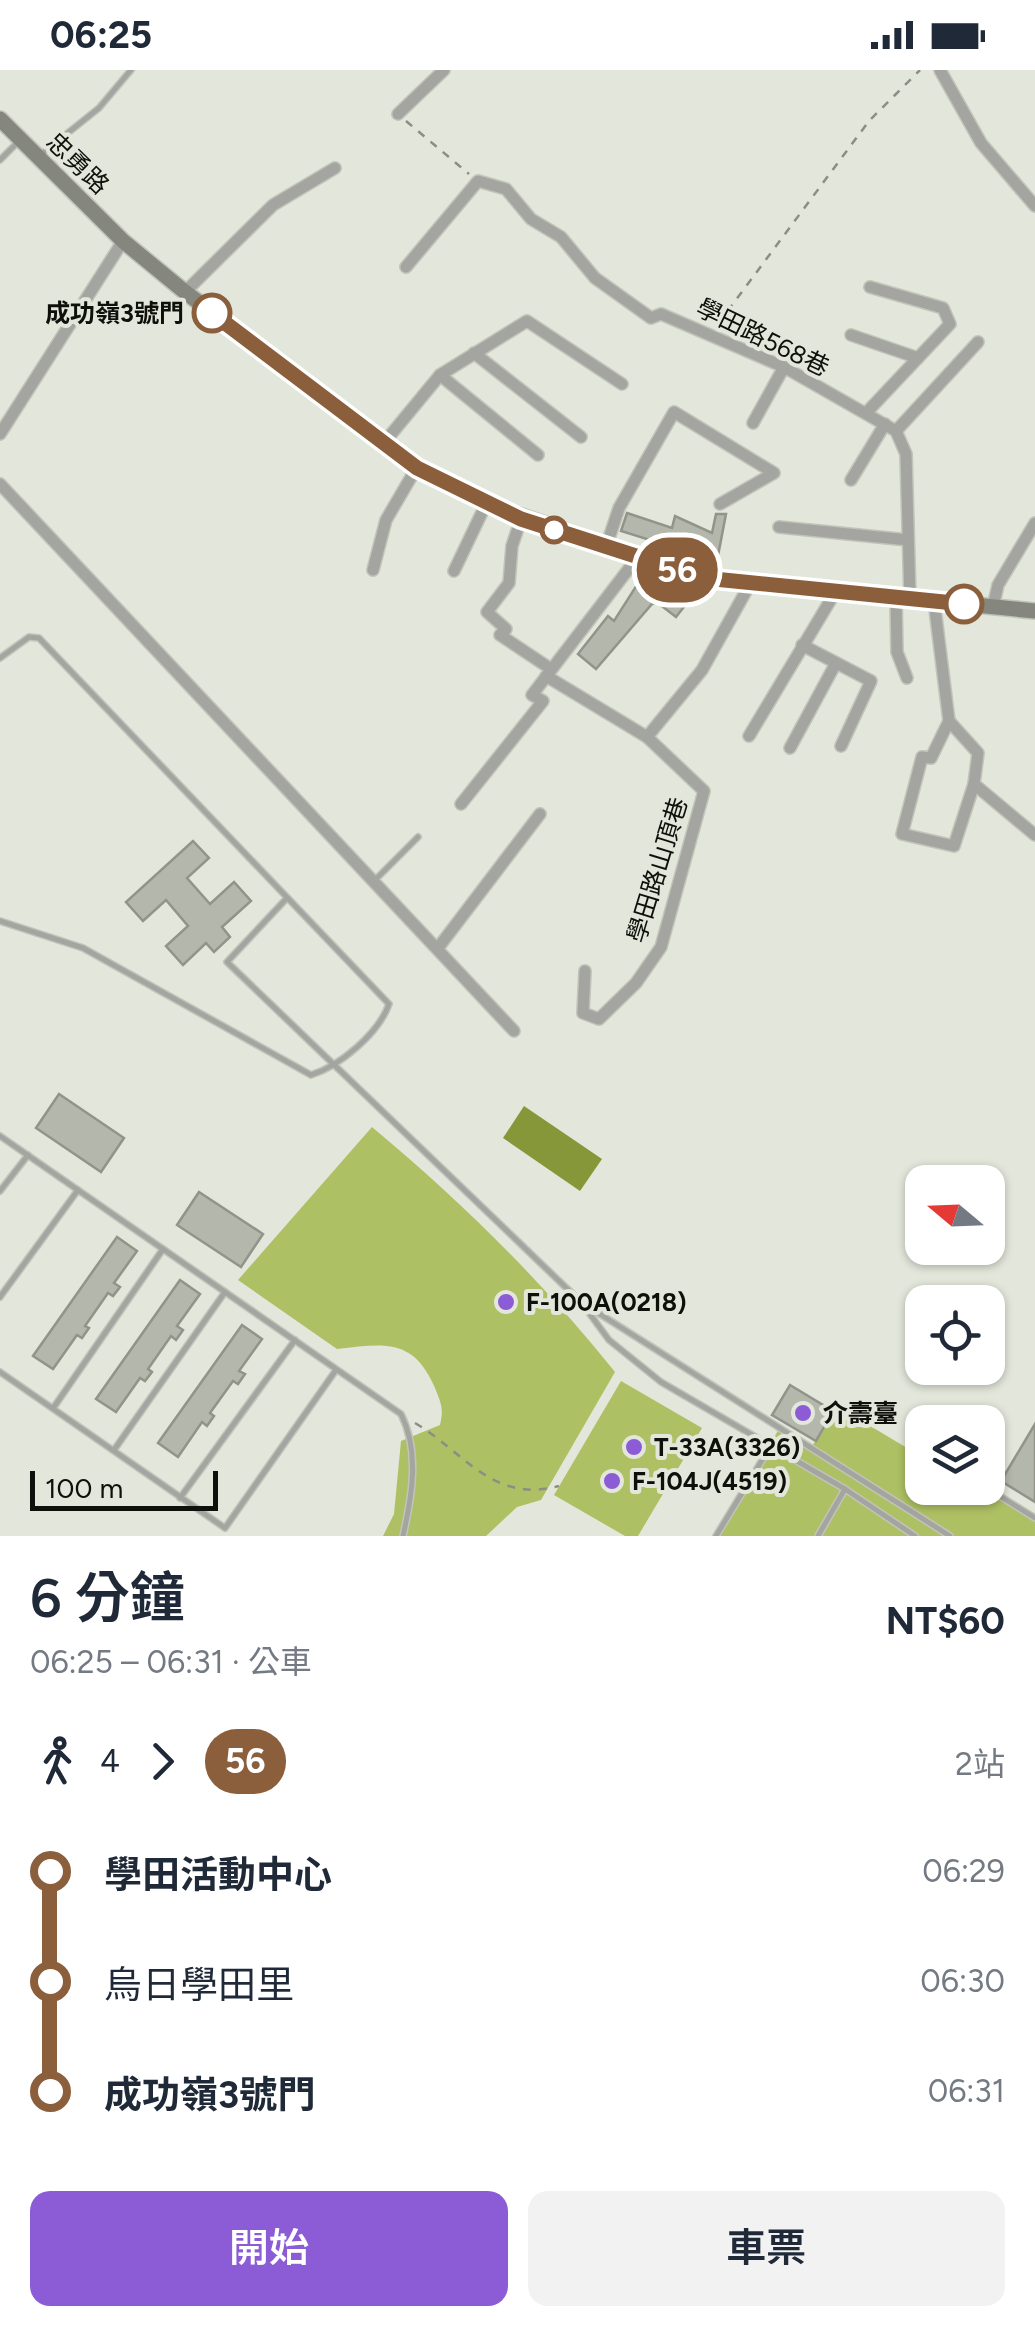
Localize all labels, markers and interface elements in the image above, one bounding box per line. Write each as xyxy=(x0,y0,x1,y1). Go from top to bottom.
text: 06:25 xyxy=(50,12,152,58)
street label: 忠勇路 xyxy=(41,126,115,200)
street label: 學田路568巷 xyxy=(692,292,834,382)
marker: 成功嶺3號門 xyxy=(193,294,231,332)
place label: 成功嶺3號門 xyxy=(45,298,184,328)
unlabelled marker xyxy=(541,517,567,543)
line badge: 56 xyxy=(632,538,722,602)
text: 56 xyxy=(657,549,697,591)
unlabelled marker xyxy=(945,585,983,623)
street label: 學田路山頂巷 xyxy=(621,794,693,946)
north arrow xyxy=(905,1165,1005,1265)
map controls xyxy=(905,1165,1005,1505)
button: locate xyxy=(905,1285,1005,1385)
place label: F-100A(0218) xyxy=(526,1287,686,1317)
marker: F-100A(0218) xyxy=(495,1291,517,1313)
place label: 介壽臺 xyxy=(823,1398,898,1428)
marker: 介壽臺 xyxy=(792,1402,814,1424)
button: layers xyxy=(905,1405,1005,1505)
place label: T-33A(3326) xyxy=(654,1432,800,1462)
marker: T-33A(3326) xyxy=(623,1436,645,1458)
scale bar xyxy=(30,1466,218,1510)
place label: F-104J(4519) xyxy=(632,1466,787,1496)
marker: F-104J(4519) xyxy=(601,1470,623,1492)
text: 100 m xyxy=(45,1471,123,1505)
text: 6 分鐘 xyxy=(30,1565,185,1631)
text: NT$60 xyxy=(886,1598,1005,1644)
text: 06:25 – 06:31 · 公車 xyxy=(30,1643,312,1681)
icon: walk xyxy=(30,1734,85,1789)
icon: forward xyxy=(135,1734,190,1789)
text: 56 xyxy=(225,1740,266,1782)
text: 4 xyxy=(100,1742,120,1780)
text: 2站 xyxy=(955,1745,1005,1783)
text: 學田活動中心 xyxy=(104,1852,332,1898)
text: 06:29 xyxy=(922,1852,1005,1890)
text: 烏日學田里 xyxy=(104,1962,294,2008)
text: 06:30 xyxy=(920,1962,1005,2000)
text: 成功嶺3號門 xyxy=(104,2072,315,2118)
text: 06:31 xyxy=(928,2072,1005,2110)
button: 開始 xyxy=(30,2191,508,2306)
button: 車票 xyxy=(528,2191,1005,2306)

